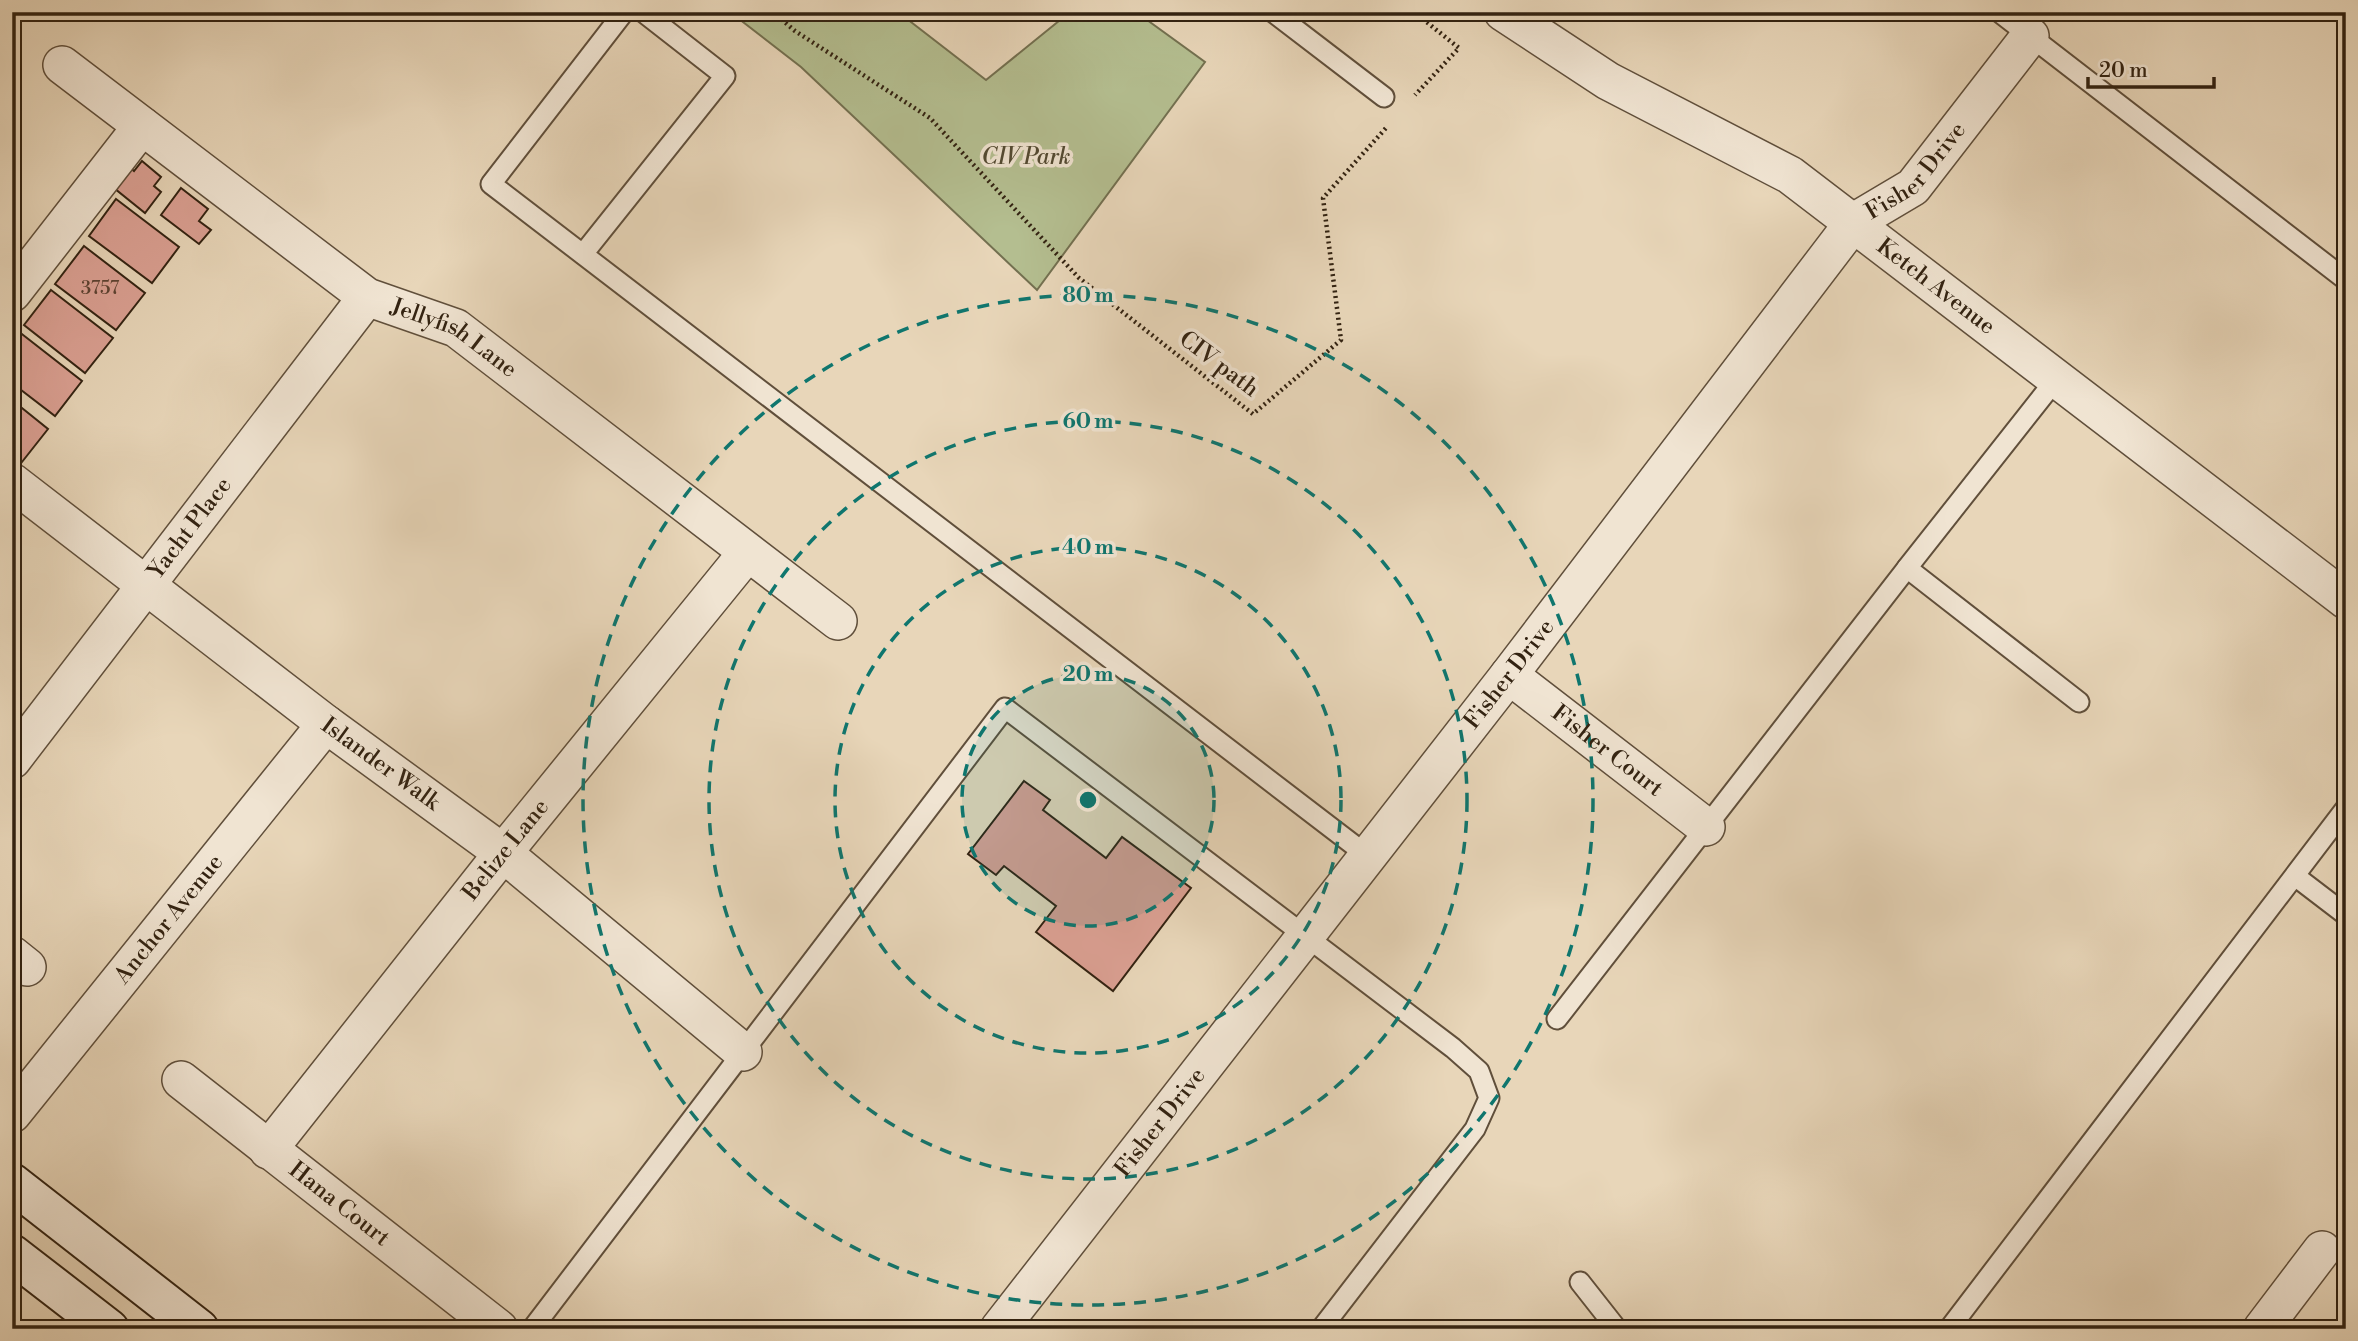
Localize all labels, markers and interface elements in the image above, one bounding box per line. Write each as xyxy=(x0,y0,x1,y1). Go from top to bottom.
scale bar xyxy=(2088,46,2214,90)
text: 20 m xyxy=(2099,58,2148,84)
street label: Fisher Drive xyxy=(1860,117,1972,226)
park label: CIV Park xyxy=(981,143,1071,171)
street label: Ketch Avenue xyxy=(1871,232,2001,341)
house number: 3757 xyxy=(81,276,120,300)
text: 80 m xyxy=(1062,283,1114,309)
street label: Jellyfish Lane xyxy=(386,292,523,384)
street label: CIV path xyxy=(1174,325,1265,403)
text: 60 m xyxy=(1063,409,1113,435)
street label: Yacht Place xyxy=(141,472,238,586)
text: 40 m xyxy=(1062,535,1114,561)
street label: Fisher Drive xyxy=(1458,614,1560,735)
text: 20 m xyxy=(1063,662,1113,688)
street label: Fisher Court xyxy=(1546,699,1668,803)
street label: Islander Walk xyxy=(316,711,446,817)
centre of rings xyxy=(1076,788,1100,812)
street label: Belize Lane xyxy=(456,794,555,907)
street label: Anchor Avenue xyxy=(108,849,229,990)
street label: Fisher Drive xyxy=(1109,1062,1211,1183)
street label: Hana Court xyxy=(283,1156,395,1252)

